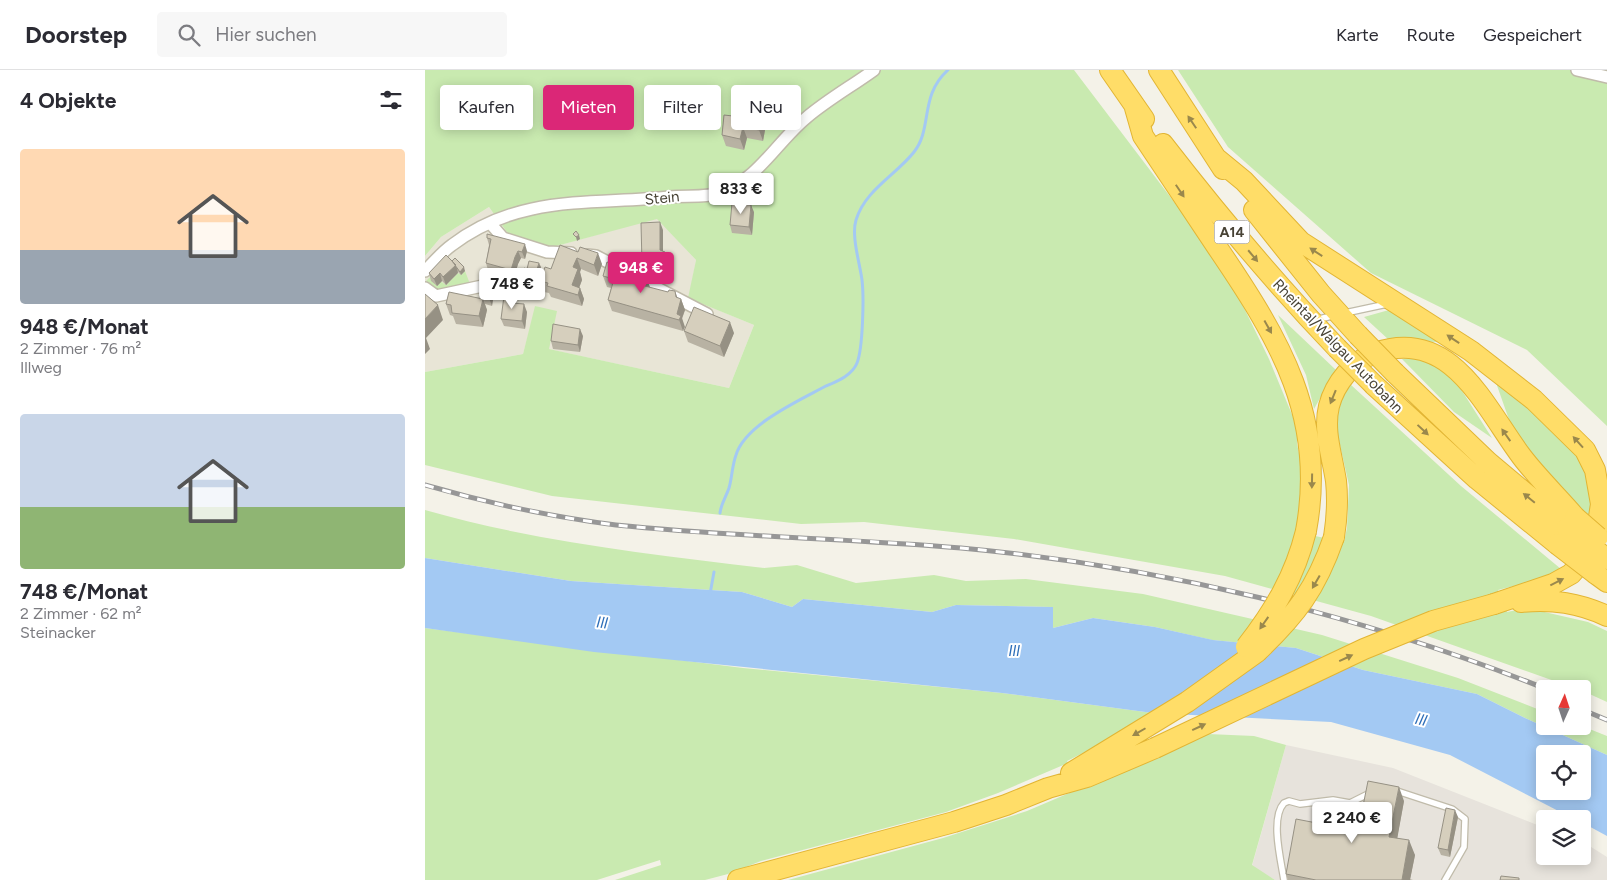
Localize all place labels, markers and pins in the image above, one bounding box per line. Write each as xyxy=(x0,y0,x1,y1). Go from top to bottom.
pin: 833 € xyxy=(706,172,776,215)
pin: 948 € xyxy=(606,252,676,294)
pin: 748 € xyxy=(477,268,547,310)
pin: 2 240 € xyxy=(1306,802,1398,844)

